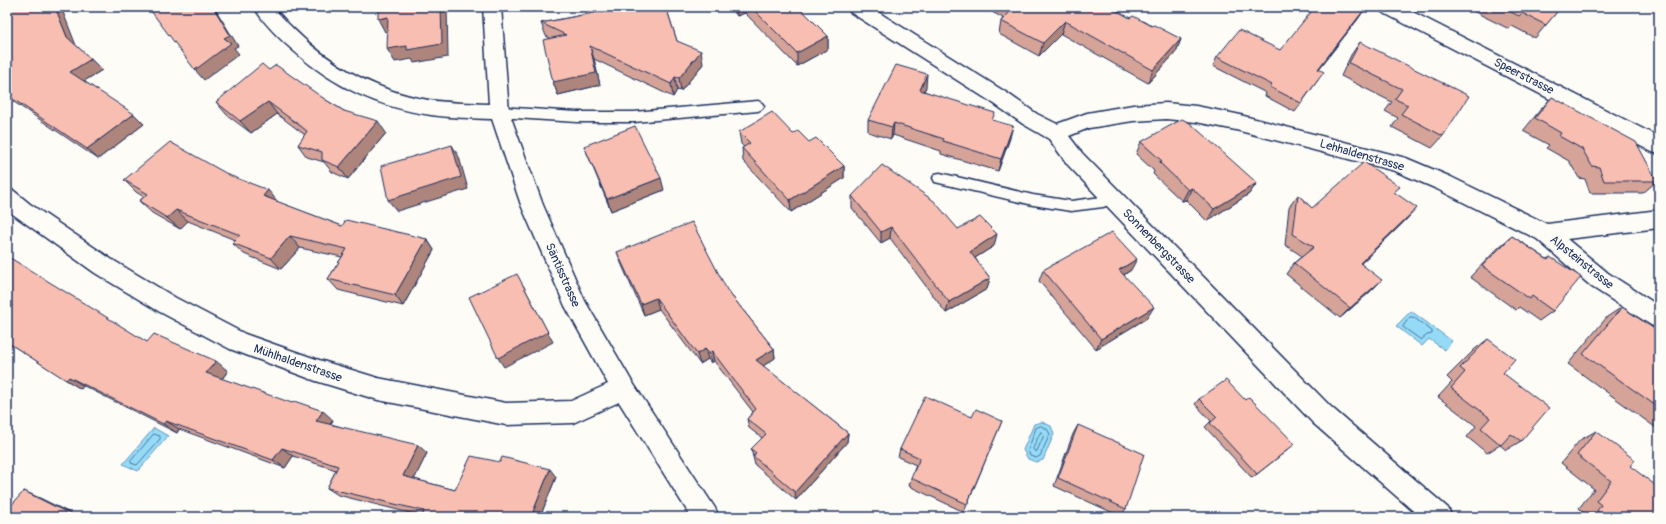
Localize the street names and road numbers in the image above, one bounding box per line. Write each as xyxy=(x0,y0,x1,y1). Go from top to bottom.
street label: Speerstrasse xyxy=(1491,55,1556,98)
street label: Lehhaldenstrasse xyxy=(1318,136,1406,175)
street label: Sonnenbergstrasse xyxy=(1119,206,1198,287)
street label: Alpsteinstrasse xyxy=(1547,232,1617,293)
street label: Säntisstrasse xyxy=(542,241,583,310)
street label: Mühlhaldenstrasse xyxy=(252,341,344,386)

